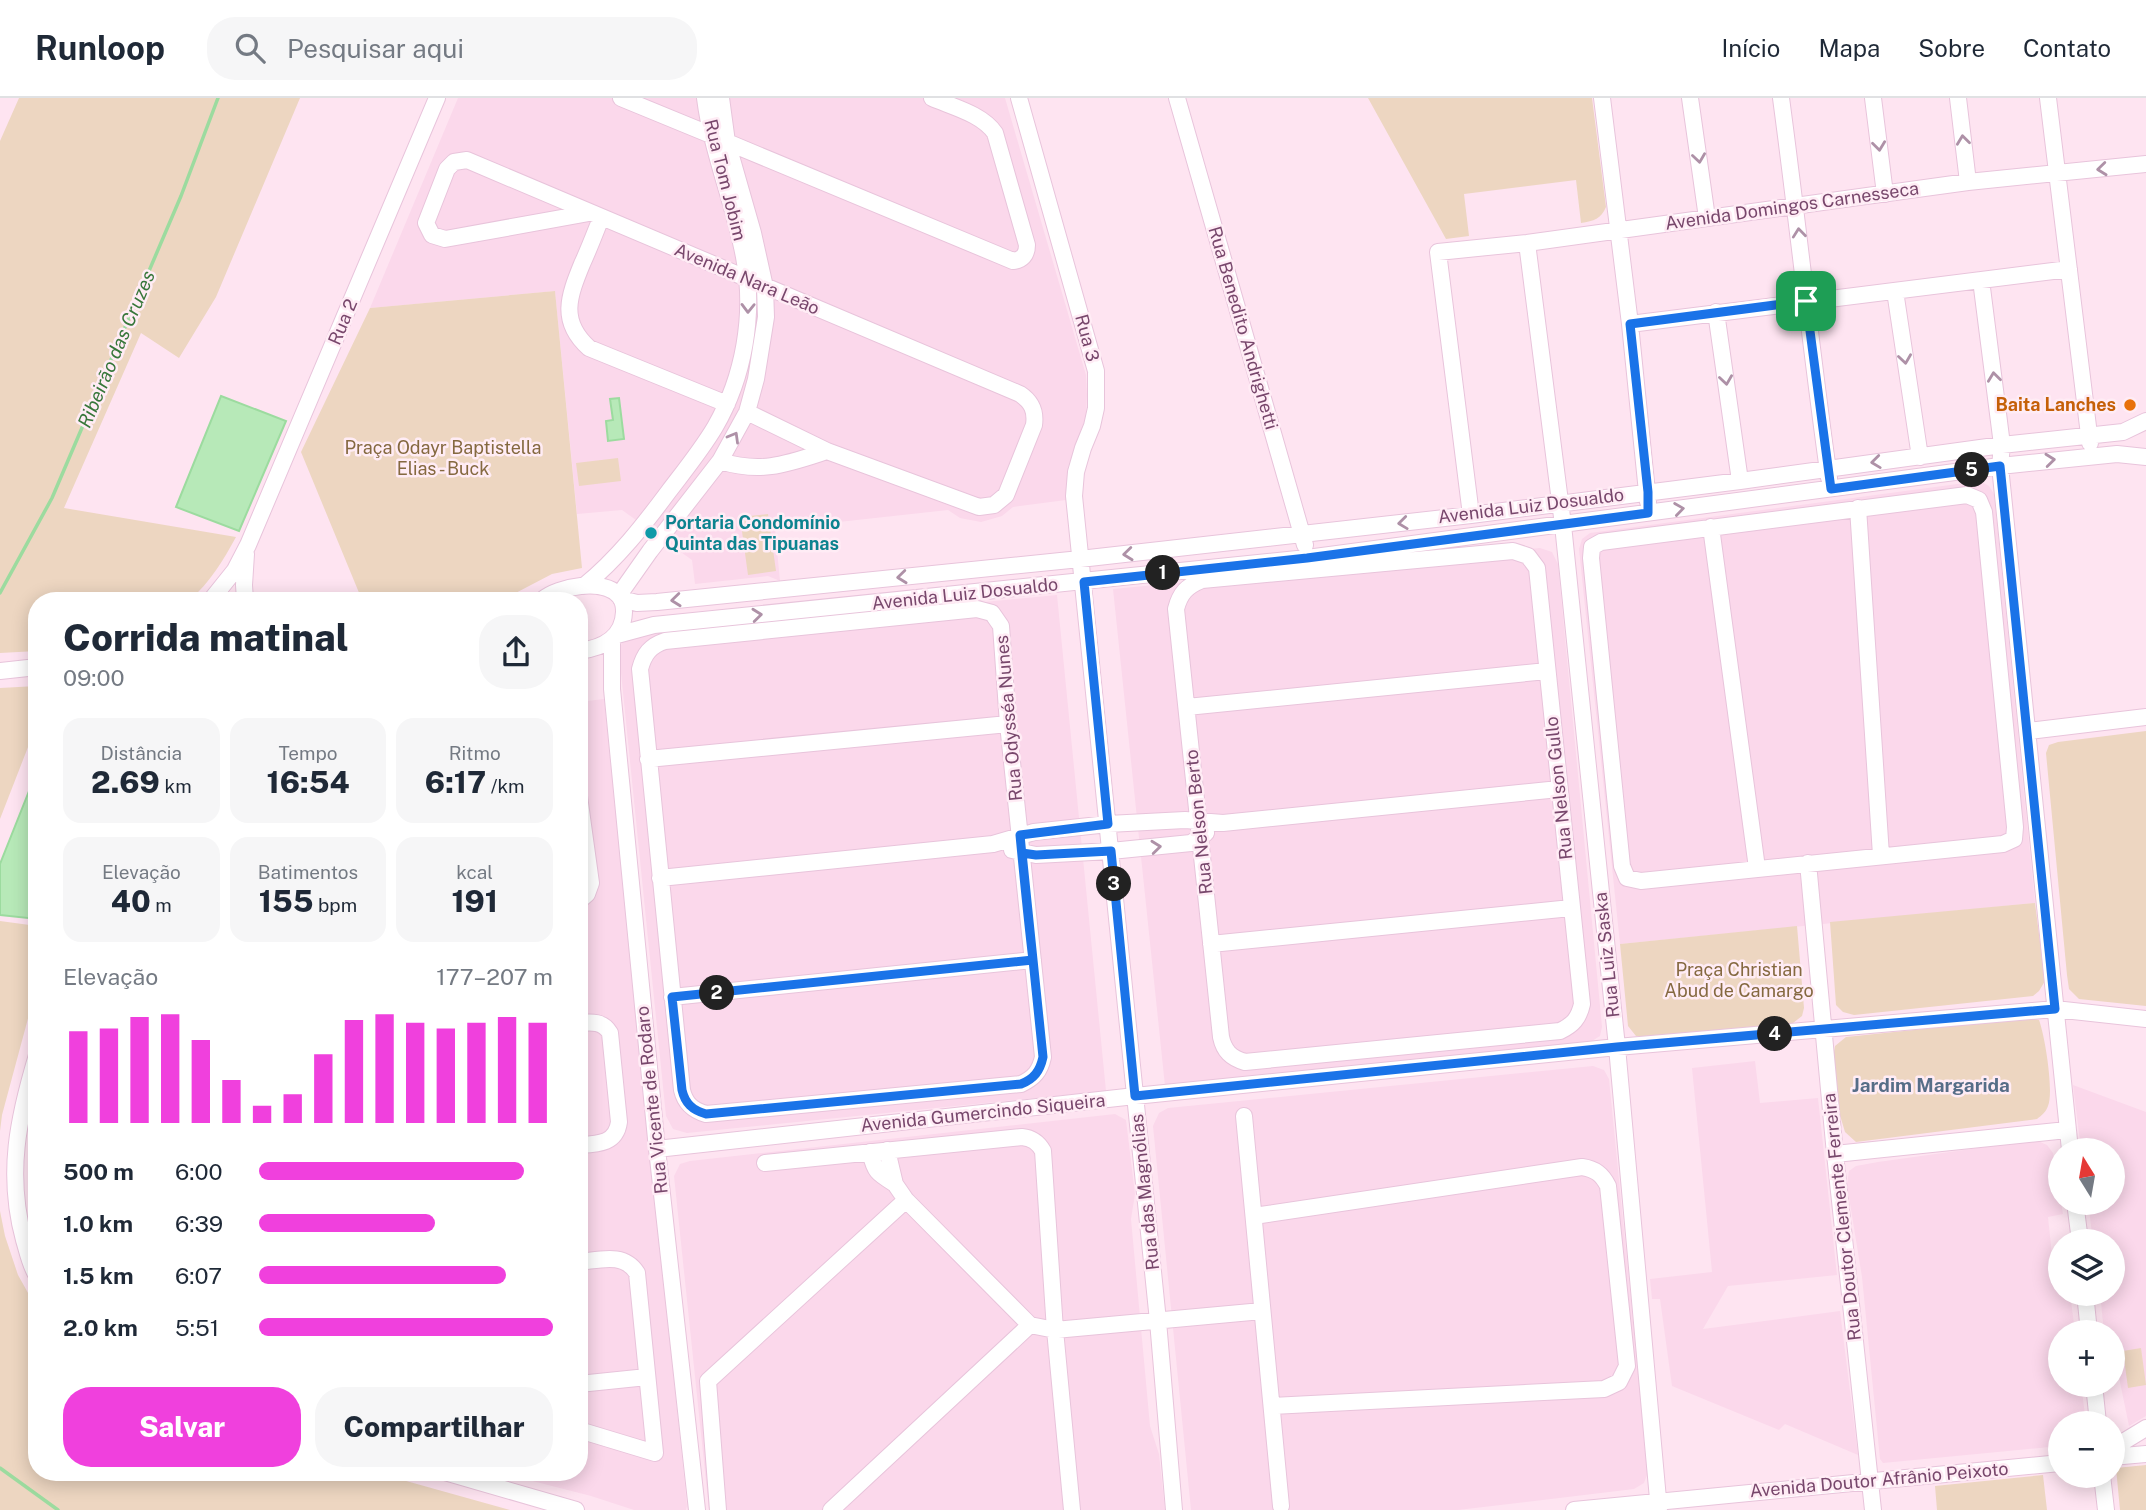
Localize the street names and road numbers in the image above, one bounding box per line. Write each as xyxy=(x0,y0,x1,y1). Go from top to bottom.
street label: Rua Tom Jobim xyxy=(700,117,751,243)
street label: Avenida Domingos Carnesseca xyxy=(1664,177,1920,234)
street label: Rua Benedito Andrighetti xyxy=(1204,224,1283,432)
street label: Avenida Nara Leão xyxy=(672,239,823,319)
street label: Rua 2 xyxy=(324,296,361,348)
street label: Rua 3 xyxy=(1071,312,1104,364)
street label: Avenida Luiz Dosualdo xyxy=(1437,484,1625,527)
street label: Avenida Luiz Dosualdo xyxy=(871,573,1059,614)
street label: Rua Odysséa Nunes xyxy=(991,634,1026,802)
street label: Rua Nelson Gullo xyxy=(1541,715,1576,861)
street label: Rua Nelson Berto xyxy=(1180,748,1217,896)
street label: Rua Luiz Saska xyxy=(1589,891,1624,1019)
street label: Rua Vicente de Rodaro xyxy=(631,1005,672,1195)
street label: Avenida Gumercindo Siqueira xyxy=(860,1089,1106,1136)
street label: Rua Doutor Clemente Ferreira xyxy=(1818,1092,1865,1342)
street label: Rua das Magnólias xyxy=(1126,1113,1163,1271)
street label: Avenida Doutor Afrânio Peixoto xyxy=(1749,1458,2009,1501)

